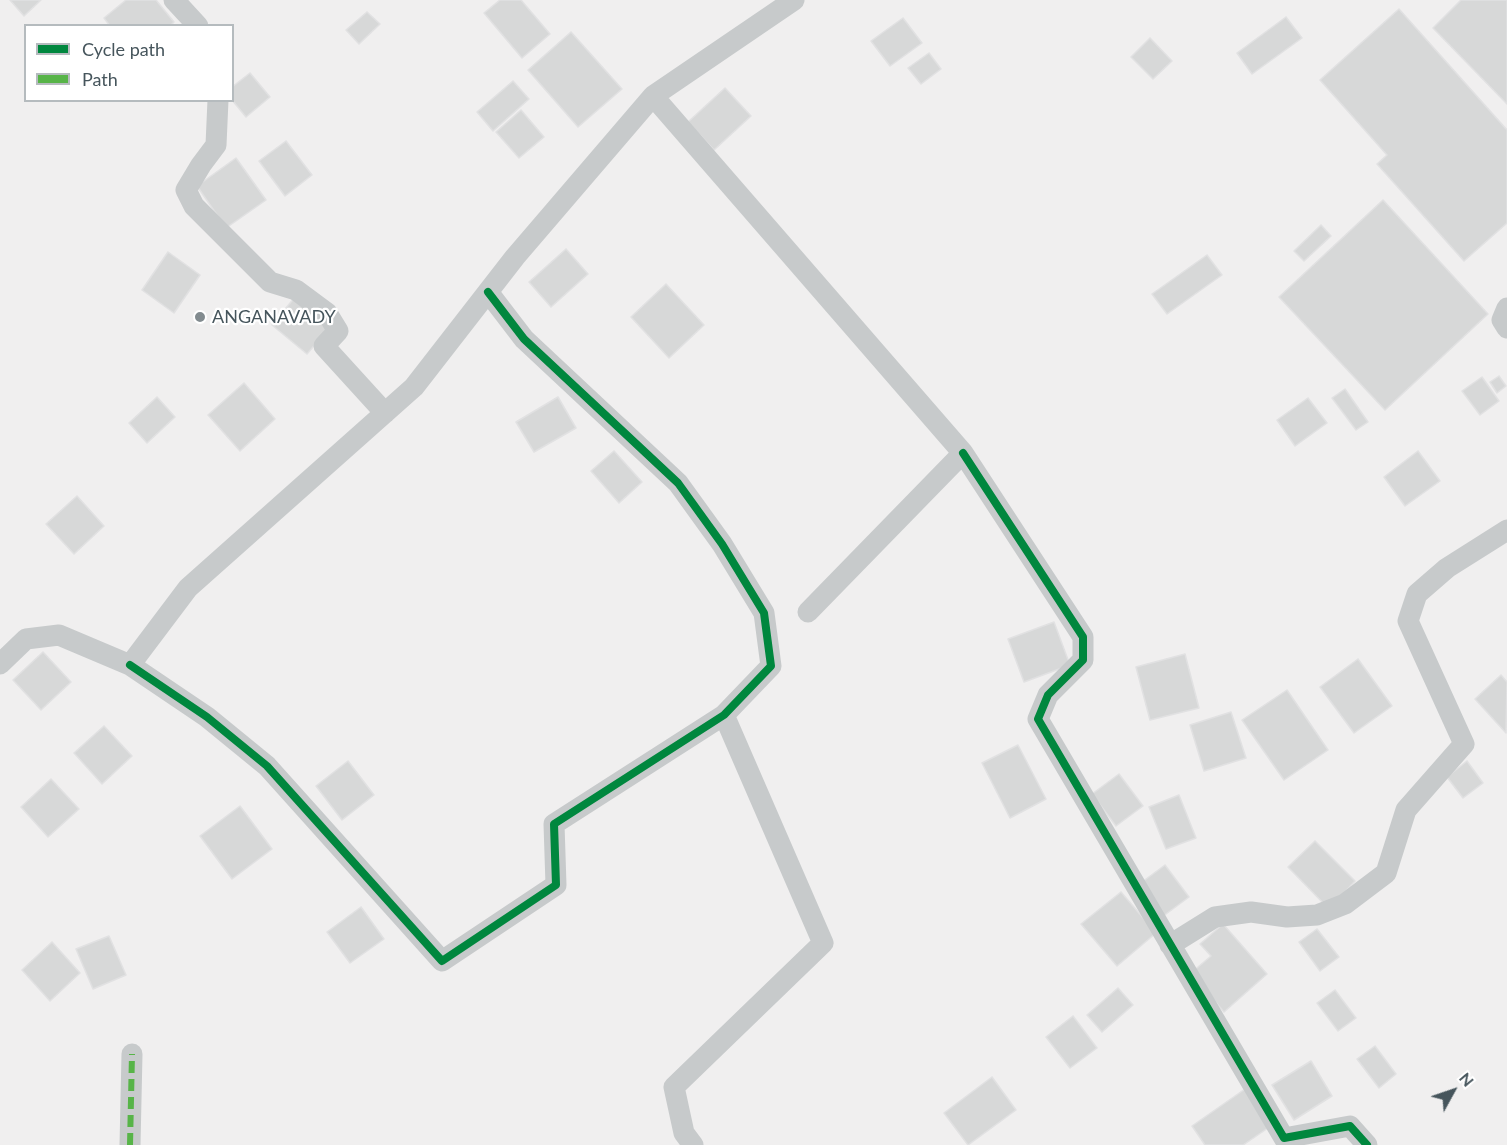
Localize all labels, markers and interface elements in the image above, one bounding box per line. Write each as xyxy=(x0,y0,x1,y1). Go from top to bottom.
legend xyxy=(24,24,234,102)
text: Cycle path xyxy=(82,38,165,60)
text: Path xyxy=(82,68,118,90)
place label: ANGANAVADY xyxy=(212,306,336,328)
marker: ANGANAVADY xyxy=(193,310,207,324)
north arrow xyxy=(1423,1061,1483,1121)
text: N xyxy=(1456,1068,1478,1090)

